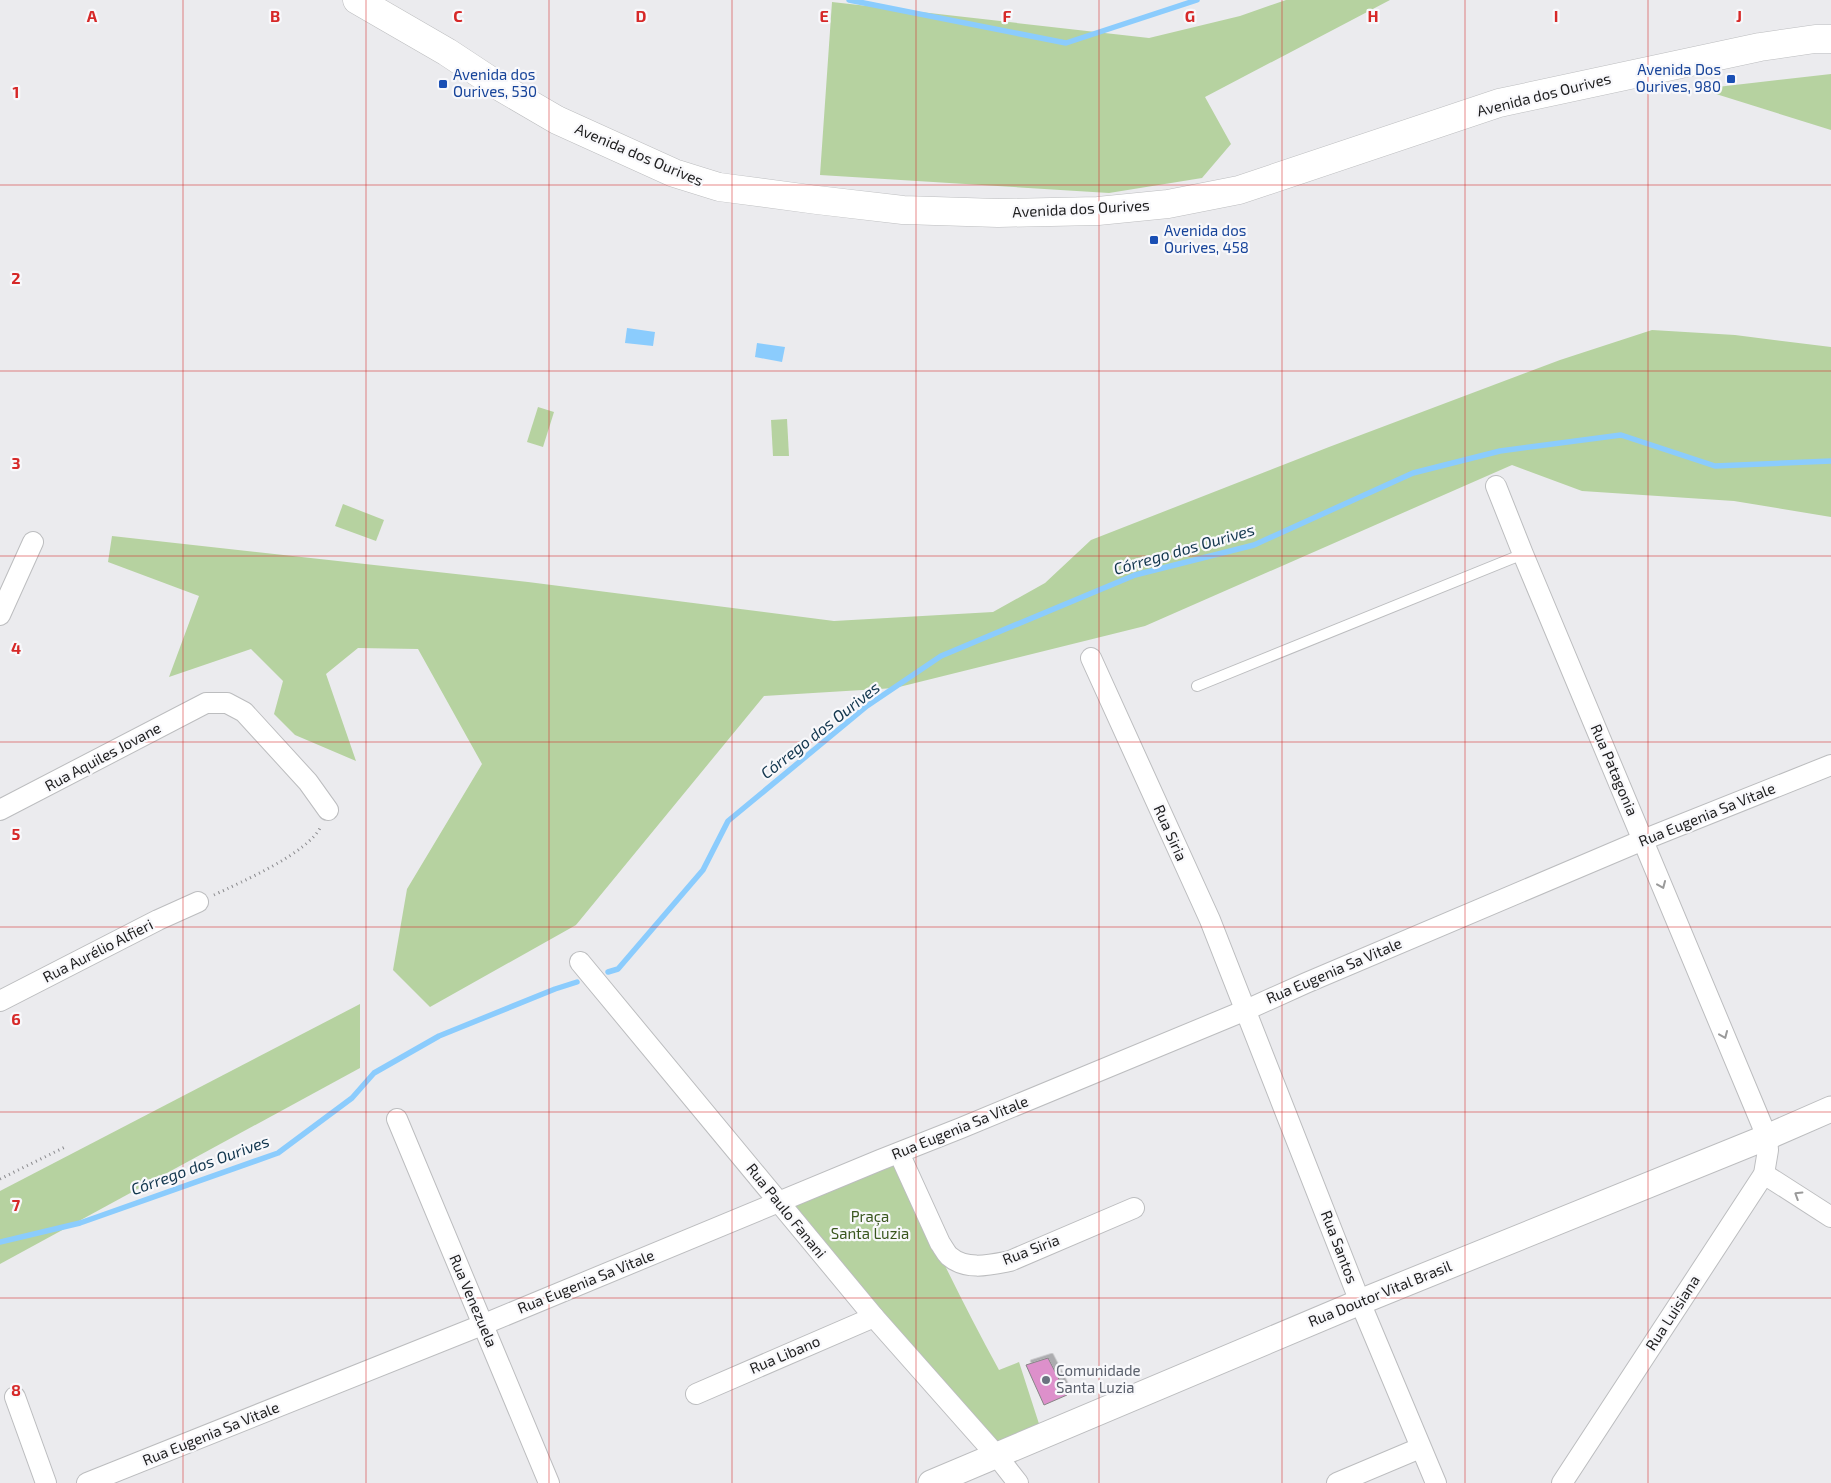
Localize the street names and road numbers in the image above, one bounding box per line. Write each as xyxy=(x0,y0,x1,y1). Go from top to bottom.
street label: Avenida dos Ourives xyxy=(1475,69,1613,119)
street label: Avenida dos Ourives xyxy=(573,119,706,189)
street label: Avenida dos Ourives xyxy=(1012,195,1150,221)
street label: Rua Aquiles Jovane xyxy=(41,718,164,794)
street label: Rua Patagonia xyxy=(1588,721,1642,818)
street label: Rua Eugenia Sa Vitale xyxy=(1636,778,1778,850)
street label: Rua Siria xyxy=(1151,802,1191,863)
street label: Rua Aurélio Alfieri xyxy=(40,915,156,986)
street label: Rua Eugenia Sa Vitale xyxy=(1263,933,1404,1007)
street label: Rua Eugenia Sa Vitale xyxy=(889,1091,1031,1163)
street label: Rua Paulo Fanani xyxy=(743,1159,830,1261)
street label: Rua Santos xyxy=(1318,1208,1362,1286)
street label: Rua Siria xyxy=(1000,1230,1062,1268)
street label: Rua Eugenia Sa Vitale xyxy=(515,1245,657,1317)
street label: Rua Venezuela xyxy=(446,1251,502,1350)
street label: Rua Doutor Vital Brasil xyxy=(1305,1256,1454,1330)
street label: Rua Luisiana xyxy=(1641,1272,1703,1353)
street label: Rua Libano xyxy=(747,1331,823,1377)
street label: Rua Eugenia Sa Vitale xyxy=(140,1397,282,1469)

